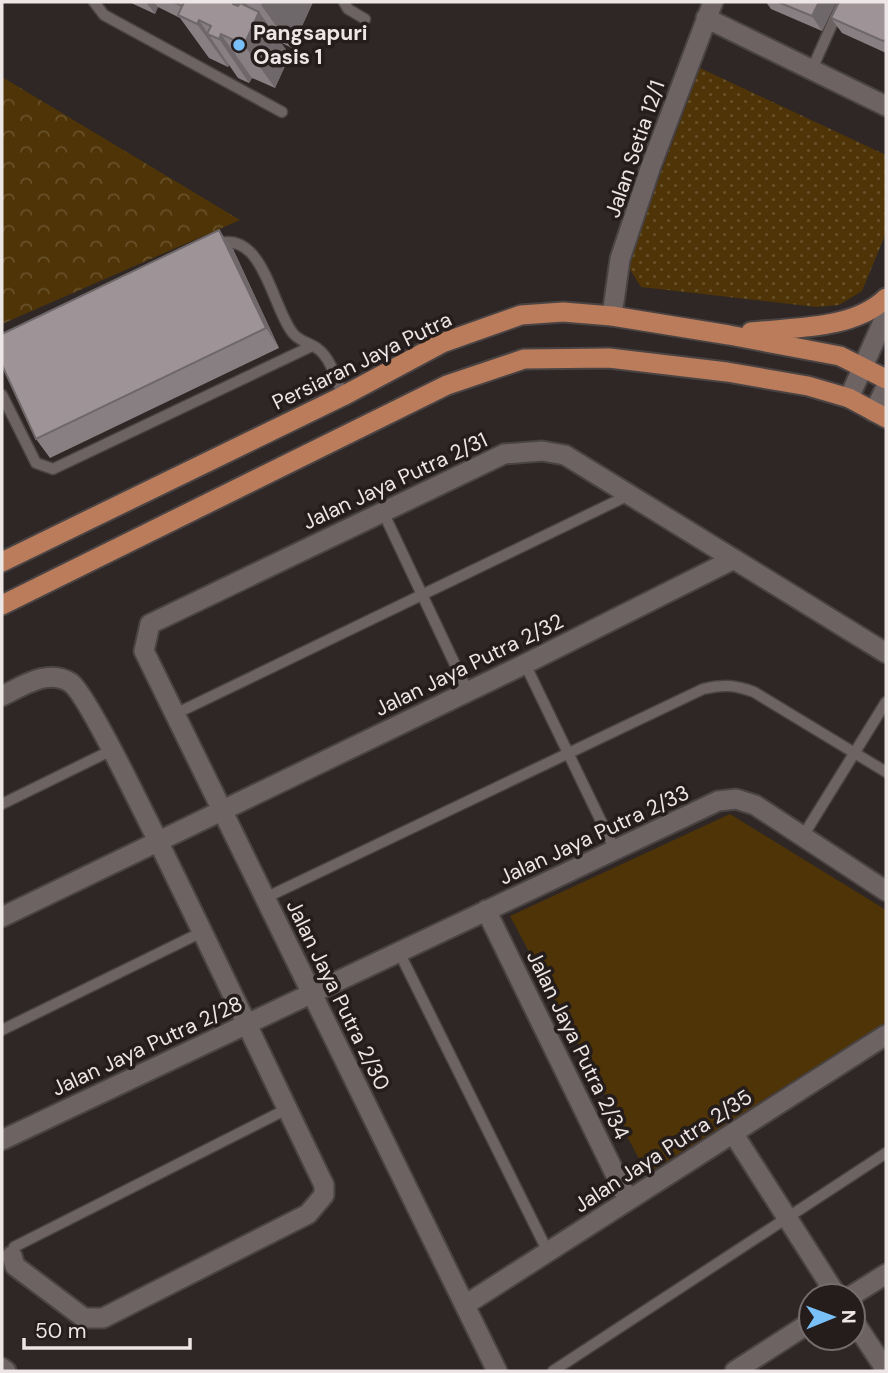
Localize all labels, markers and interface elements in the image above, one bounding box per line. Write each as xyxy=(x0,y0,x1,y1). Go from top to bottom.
place label: Pangsapuri Oasis 1 xyxy=(253,19,368,71)
marker: Pangsapuri Oasis 1 xyxy=(231,37,247,53)
street label: Jalan Setia 12/1 xyxy=(598,77,672,221)
street label: Persiaran Jaya Putra xyxy=(268,305,456,417)
street label: Jalan Jaya Putra 2/31 xyxy=(298,426,492,536)
street label: Jalan Jaya Putra 2/32 xyxy=(370,607,568,723)
street label: Jalan Jaya Putra 2/33 xyxy=(494,779,694,891)
street label: Jalan Jaya Putra 2/30 xyxy=(280,895,396,1095)
street label: Jalan Jaya Putra 2/34 xyxy=(520,946,636,1145)
street label: Jalan Jaya Putra 2/28 xyxy=(47,989,247,1103)
street label: Jalan Jaya Putra 2/35 xyxy=(568,1083,758,1219)
north arrow xyxy=(797,1282,867,1352)
scale bar xyxy=(24,1306,191,1350)
text: N xyxy=(836,1310,861,1324)
text: 50 m xyxy=(35,1317,86,1345)

